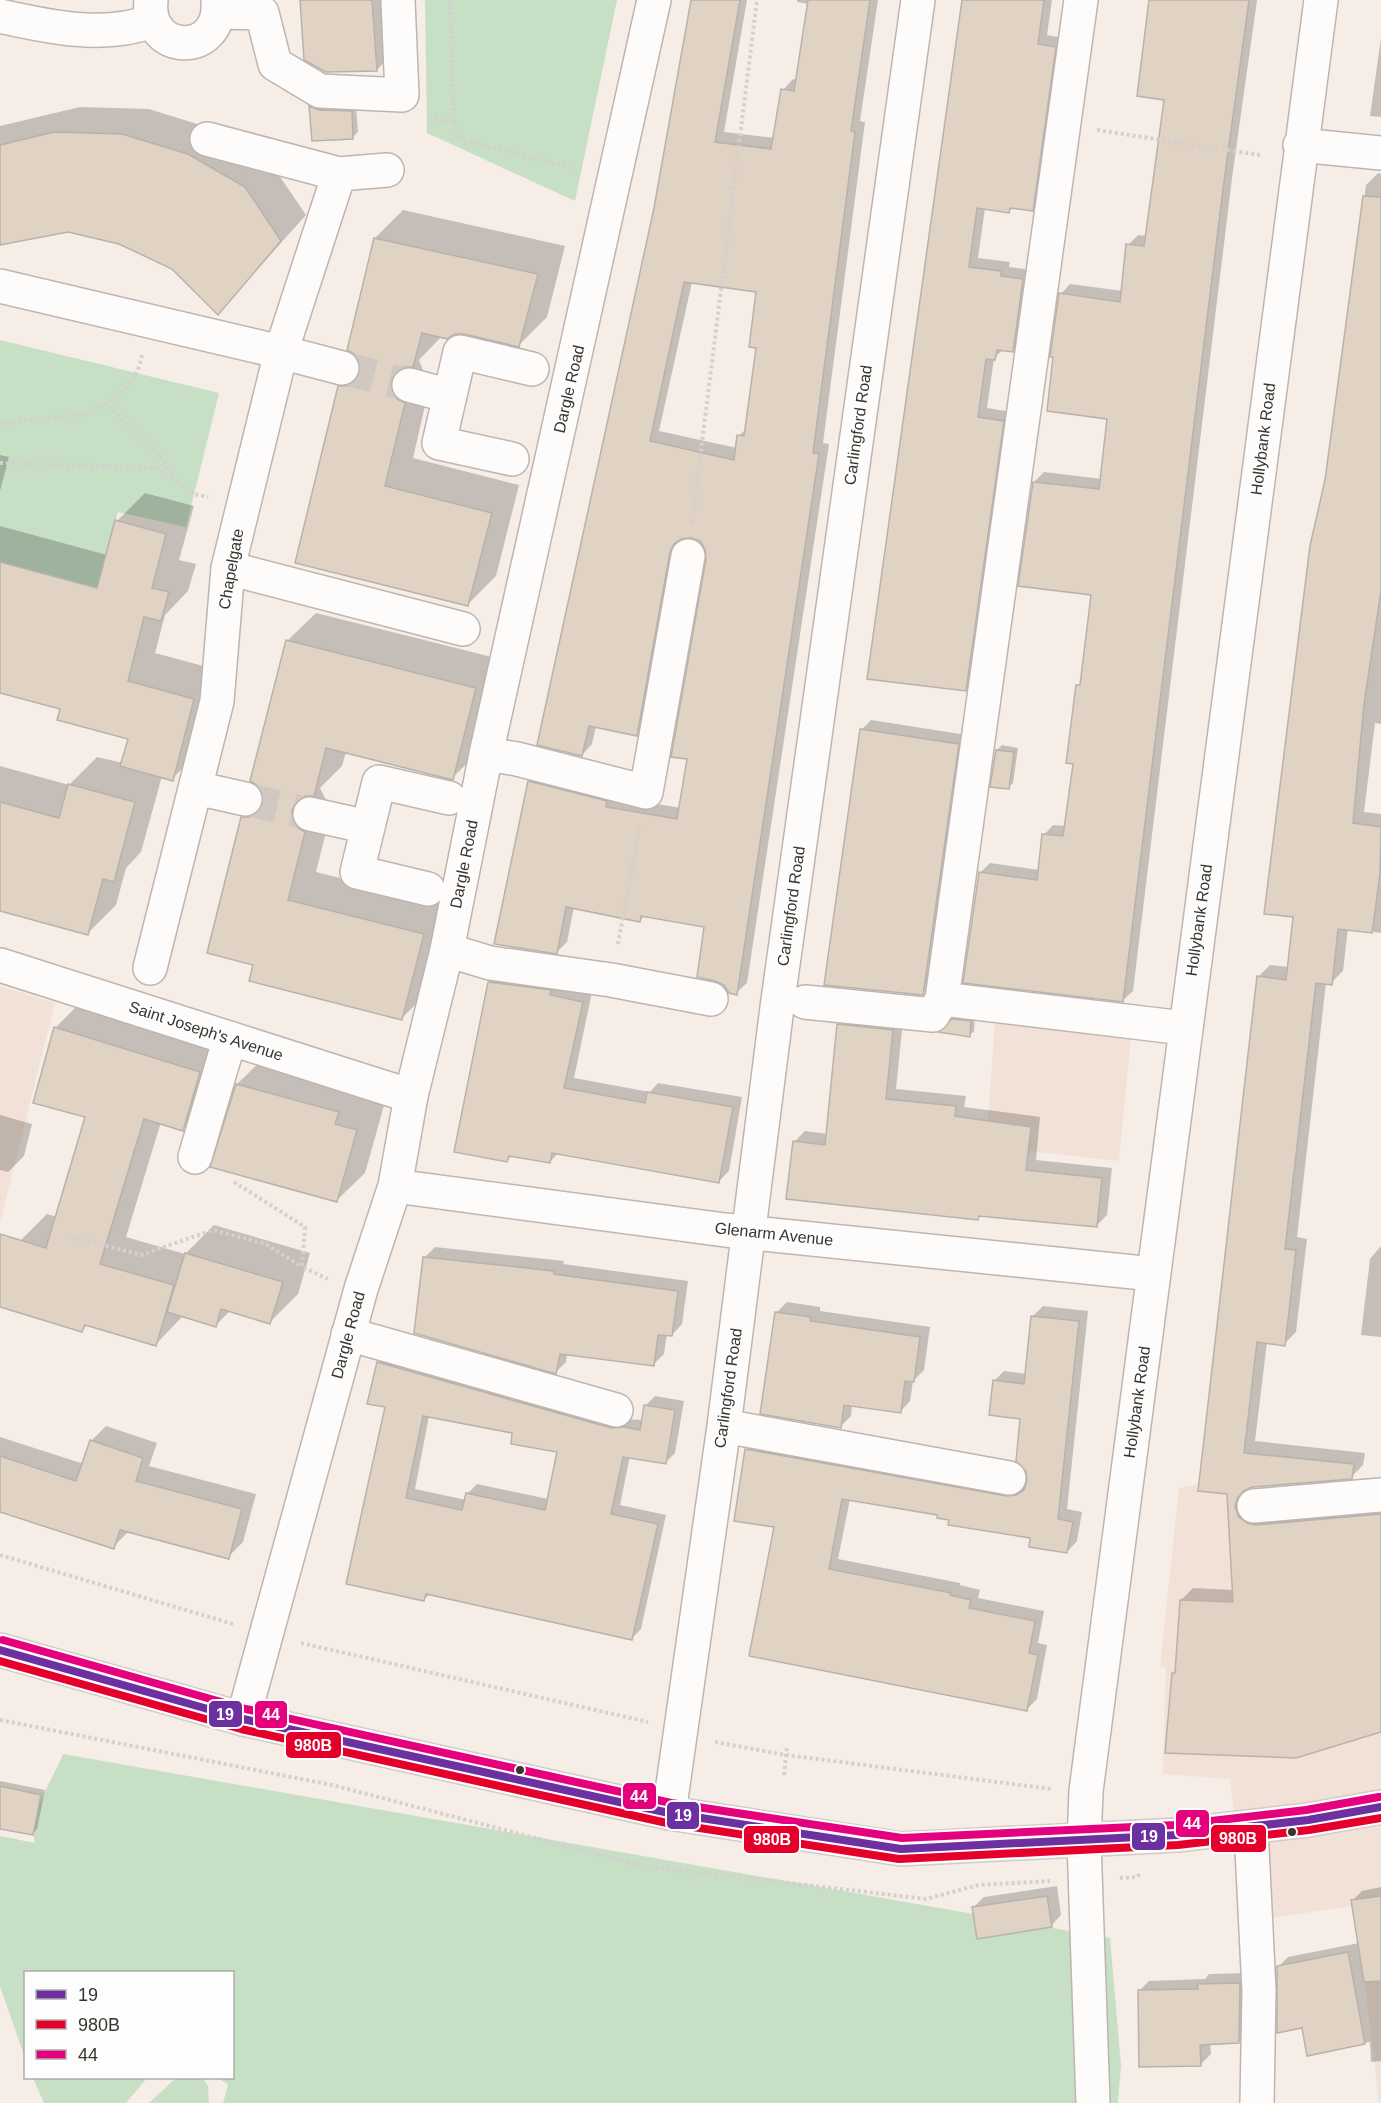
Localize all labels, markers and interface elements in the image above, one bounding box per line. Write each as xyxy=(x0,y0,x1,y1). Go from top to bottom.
street label: Dargle Road xyxy=(551,343,587,435)
street label: Carlingford Road xyxy=(841,364,875,486)
street label: Hollybank Road xyxy=(1248,382,1278,496)
street label: Chapelgate xyxy=(216,527,246,611)
street label: Dargle Road xyxy=(447,818,481,910)
street label: Carlingford Road xyxy=(774,845,808,967)
street label: Hollybank Road xyxy=(1183,863,1215,977)
street label: Saint Joseph's Avenue xyxy=(127,998,285,1064)
street label: Glenarm Avenue xyxy=(714,1219,834,1249)
street label: Dargle Road xyxy=(328,1289,368,1381)
street label: Carlingford Road xyxy=(711,1327,745,1449)
street label: Hollybank Road xyxy=(1121,1345,1153,1459)
line badge: 19 xyxy=(208,1700,243,1728)
line badge: 44 xyxy=(254,1700,288,1729)
text: 19 xyxy=(216,1706,234,1723)
text: 44 xyxy=(262,1706,280,1723)
line badge: 980B xyxy=(285,1731,342,1759)
text: 980B xyxy=(294,1737,332,1754)
unlabelled marker xyxy=(514,1764,526,1776)
line badge: 44 xyxy=(622,1782,657,1810)
text: 44 xyxy=(630,1788,648,1805)
line badge: 19 xyxy=(666,1801,700,1830)
text: 19 xyxy=(674,1807,692,1824)
line badge: 44 xyxy=(1175,1809,1210,1838)
text: 44 xyxy=(1183,1815,1201,1832)
line badge: 19 xyxy=(1131,1822,1166,1851)
line badge: 980B xyxy=(1210,1824,1267,1853)
line badge: 980B xyxy=(743,1825,800,1854)
unlabelled marker xyxy=(1286,1826,1298,1838)
text: 19 xyxy=(1140,1828,1158,1845)
text: 980B xyxy=(1219,1830,1257,1847)
text: 980B xyxy=(753,1831,791,1848)
legend xyxy=(24,1971,234,2079)
text: 19 xyxy=(78,1985,98,2005)
text: 980B xyxy=(78,2015,120,2035)
text: 44 xyxy=(78,2045,98,2065)

